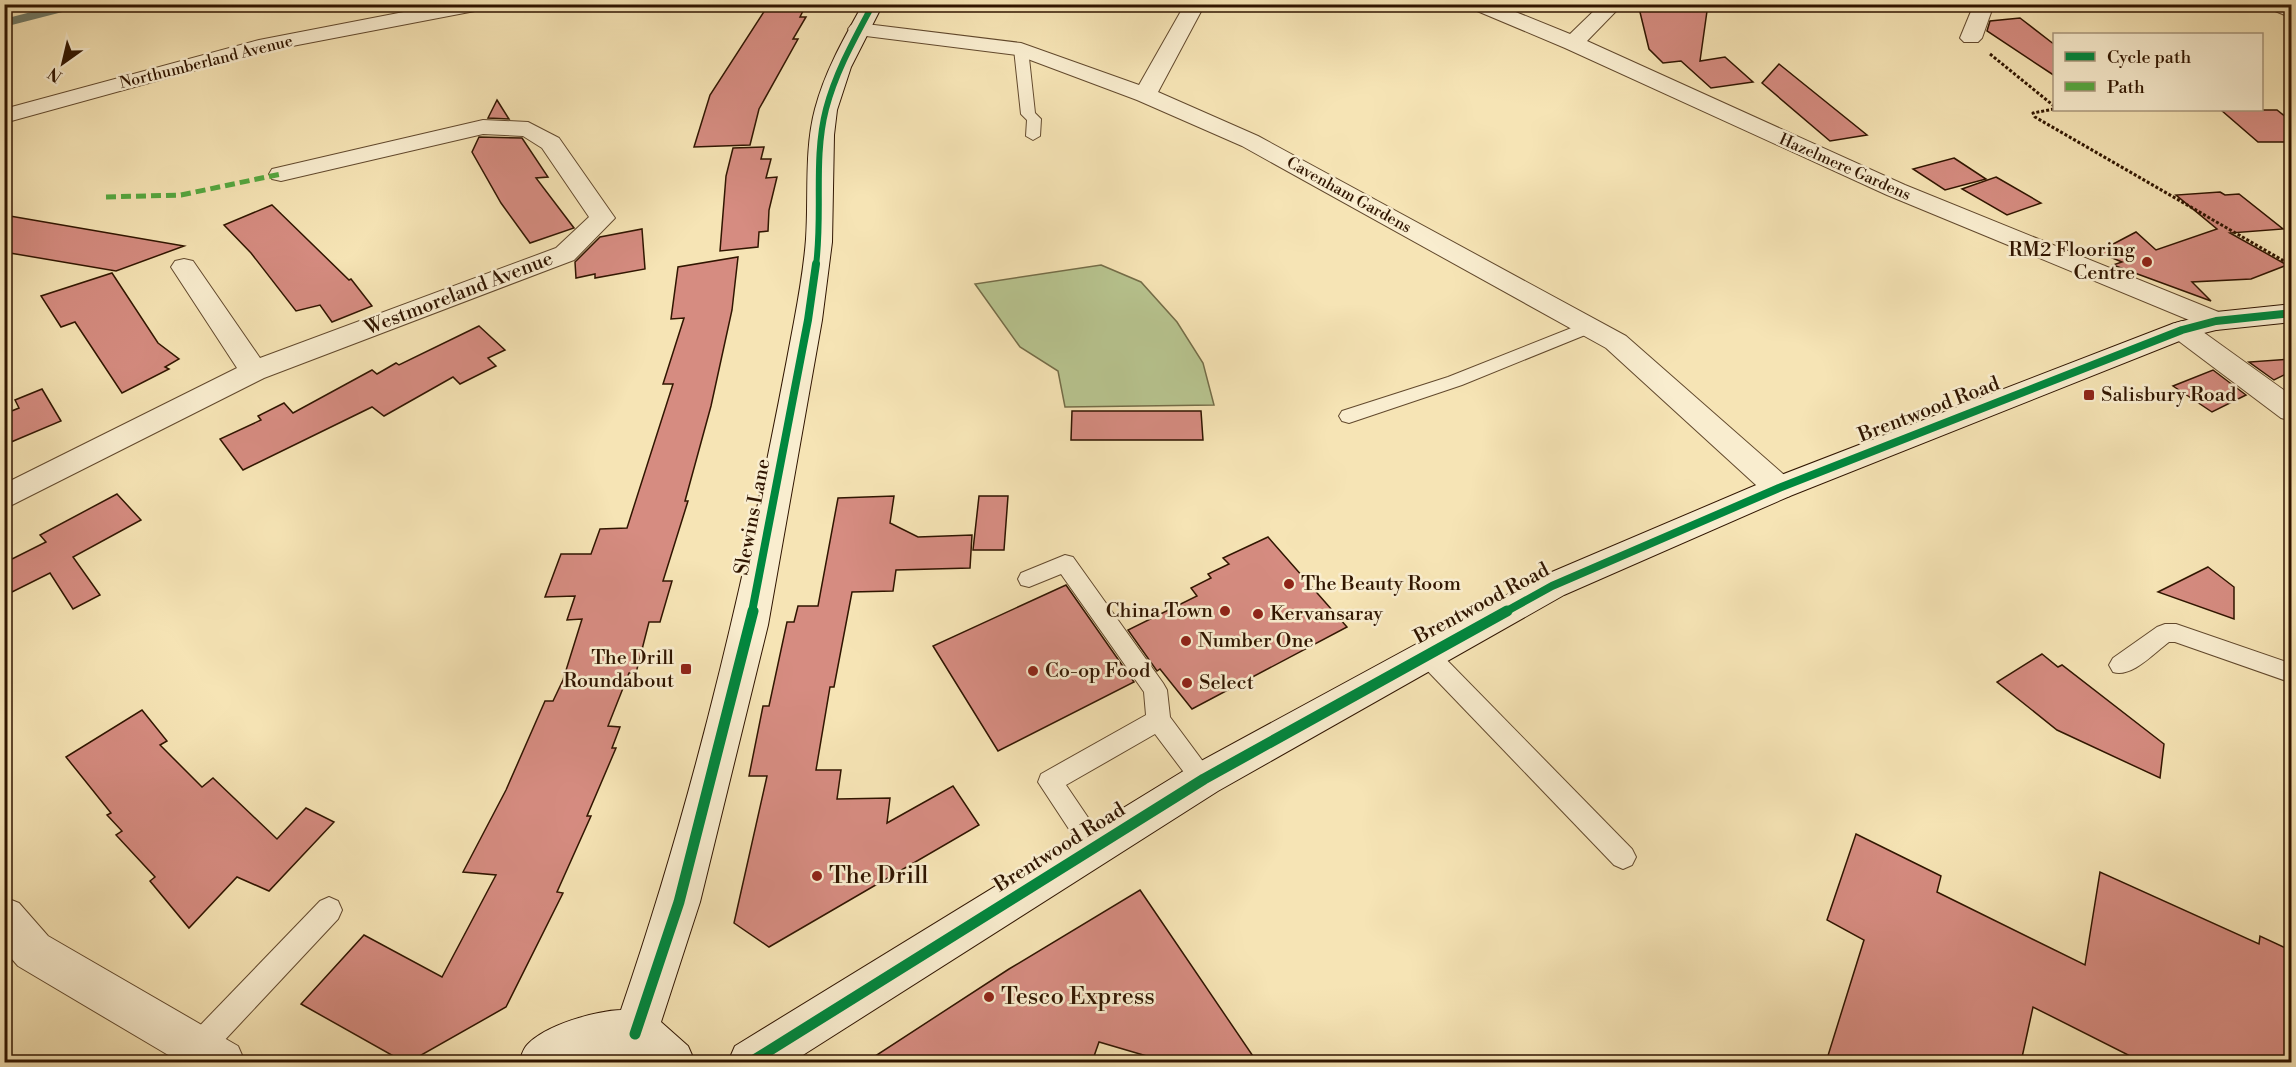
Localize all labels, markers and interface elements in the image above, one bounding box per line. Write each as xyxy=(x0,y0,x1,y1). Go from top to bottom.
street label: Northumberland Avenue xyxy=(117,31,295,93)
north arrow xyxy=(33,33,93,93)
legend xyxy=(2053,33,2263,111)
text: Cycle path xyxy=(2107,46,2191,69)
text: N xyxy=(44,63,66,86)
text: Path xyxy=(2107,76,2145,99)
street label: Hazelmere Gardens xyxy=(1776,129,1914,205)
street label: Cavenham Gardens xyxy=(1283,152,1415,238)
place label: RM2 Flooring Centre xyxy=(2009,238,2136,286)
street label: Westmoreland Avenue xyxy=(360,247,557,342)
marker: RM2 Flooring Centre xyxy=(2140,255,2154,269)
street label: Brentwood Road xyxy=(1854,371,2004,449)
place label: Salisbury Road xyxy=(2101,383,2237,408)
marker: Salisbury Road xyxy=(2082,388,2096,402)
street label: Slewins Lane xyxy=(729,457,777,577)
street label: Brentwood Road xyxy=(1409,558,1554,651)
place label: The Beauty Room xyxy=(1301,572,1462,597)
marker: The Beauty Room xyxy=(1282,577,1296,591)
place label: China Town xyxy=(1106,599,1213,624)
place label: Kervansaray xyxy=(1270,602,1383,627)
marker: China Town xyxy=(1218,604,1232,618)
marker: Kervansaray xyxy=(1251,607,1265,621)
place label: Number One xyxy=(1198,629,1313,654)
marker: Number One xyxy=(1179,634,1193,648)
place label: The Drill Roundabout xyxy=(563,646,674,694)
place label: Co-op Food xyxy=(1045,659,1151,684)
marker: The Drill Roundabout xyxy=(679,662,693,676)
marker: Co-op Food xyxy=(1026,664,1040,678)
place label: Select xyxy=(1199,671,1254,696)
marker: Select xyxy=(1180,676,1194,690)
street label: Brentwood Road xyxy=(989,797,1131,899)
place label: The Drill xyxy=(829,861,928,891)
marker: The Drill xyxy=(810,869,824,883)
place label: Tesco Express xyxy=(1001,982,1155,1012)
marker: Tesco Express xyxy=(982,990,996,1004)

